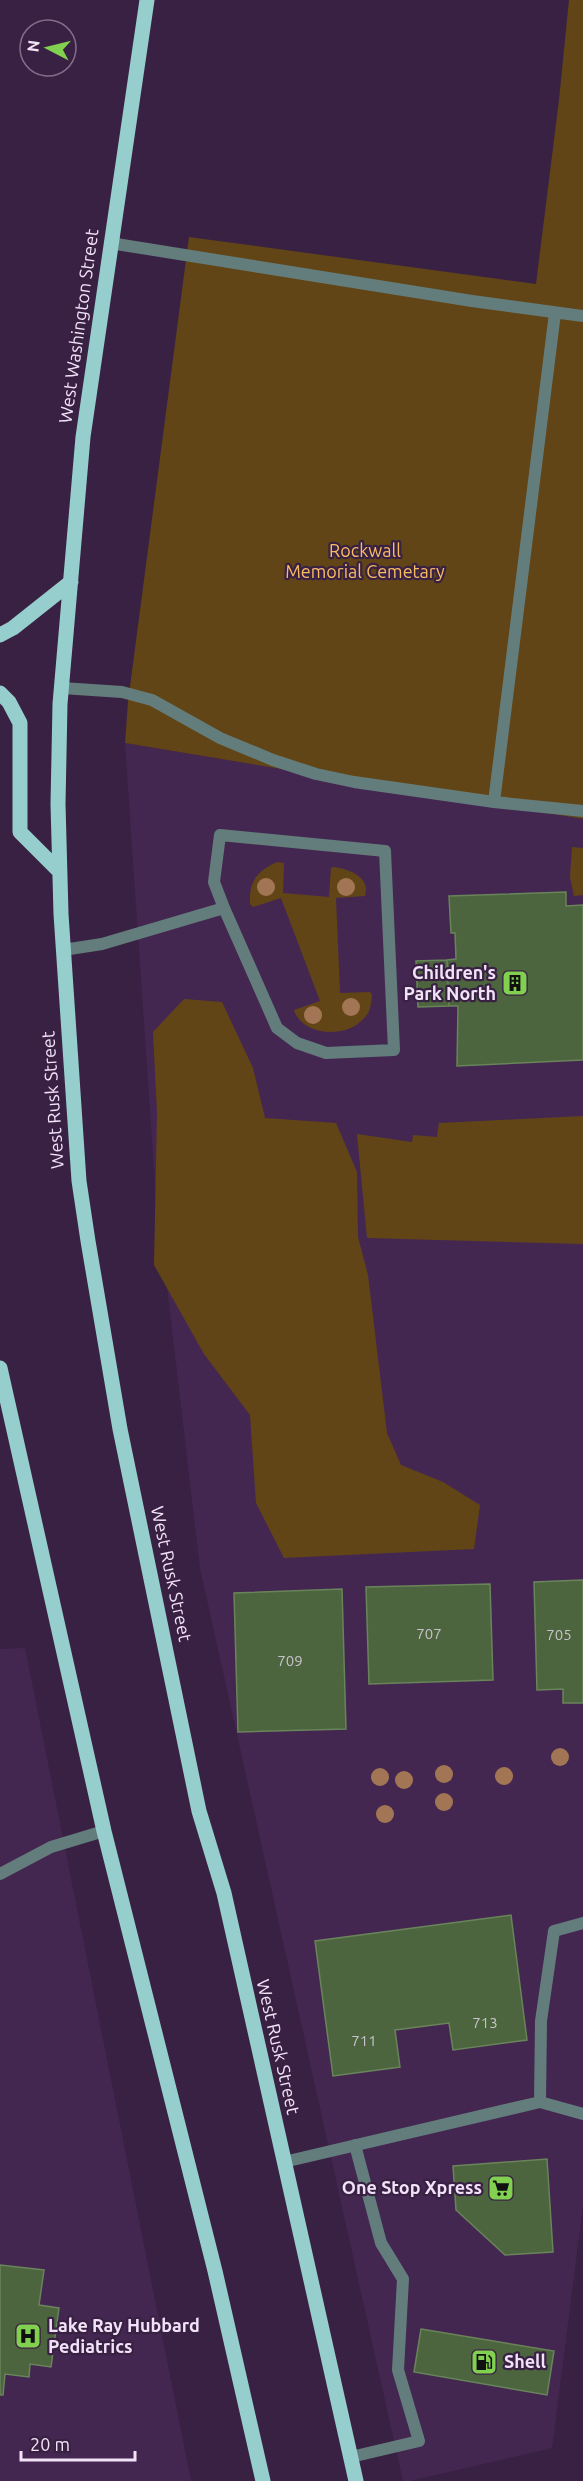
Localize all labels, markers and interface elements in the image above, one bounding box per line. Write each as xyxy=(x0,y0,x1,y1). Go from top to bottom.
north arrow xyxy=(18,18,78,78)
text: N xyxy=(23,39,43,53)
street label: West Washington Street xyxy=(54,227,102,424)
park label: Rockwall Memorial Cemetary xyxy=(285,540,445,581)
place label: Children's Park North xyxy=(403,962,496,1003)
building icon: Children's Park North xyxy=(500,968,530,998)
street label: West Rusk Street xyxy=(37,1030,67,1170)
street label: West Rusk Street xyxy=(148,1504,196,1643)
house number: 707 xyxy=(416,1625,442,1642)
house number: 705 xyxy=(546,1626,572,1643)
house number: 709 xyxy=(277,1652,303,1669)
street label: West Rusk Street xyxy=(254,1977,304,2116)
house number: 713 xyxy=(472,2014,498,2031)
house number: 711 xyxy=(351,2032,377,2049)
supermarket icon: One Stop Xpress xyxy=(486,2173,516,2203)
place label: One Stop Xpress xyxy=(342,2177,482,2197)
place label: Lake Ray Hubbard Pediatrics xyxy=(48,2315,200,2356)
hospital icon: Lake Ray Hubbard Pediatrics xyxy=(13,2321,43,2351)
fuel station icon: Shell xyxy=(469,2347,499,2377)
place label: Shell xyxy=(504,2351,547,2371)
scale bar xyxy=(21,2424,135,2462)
text: 20 m xyxy=(30,2434,70,2454)

